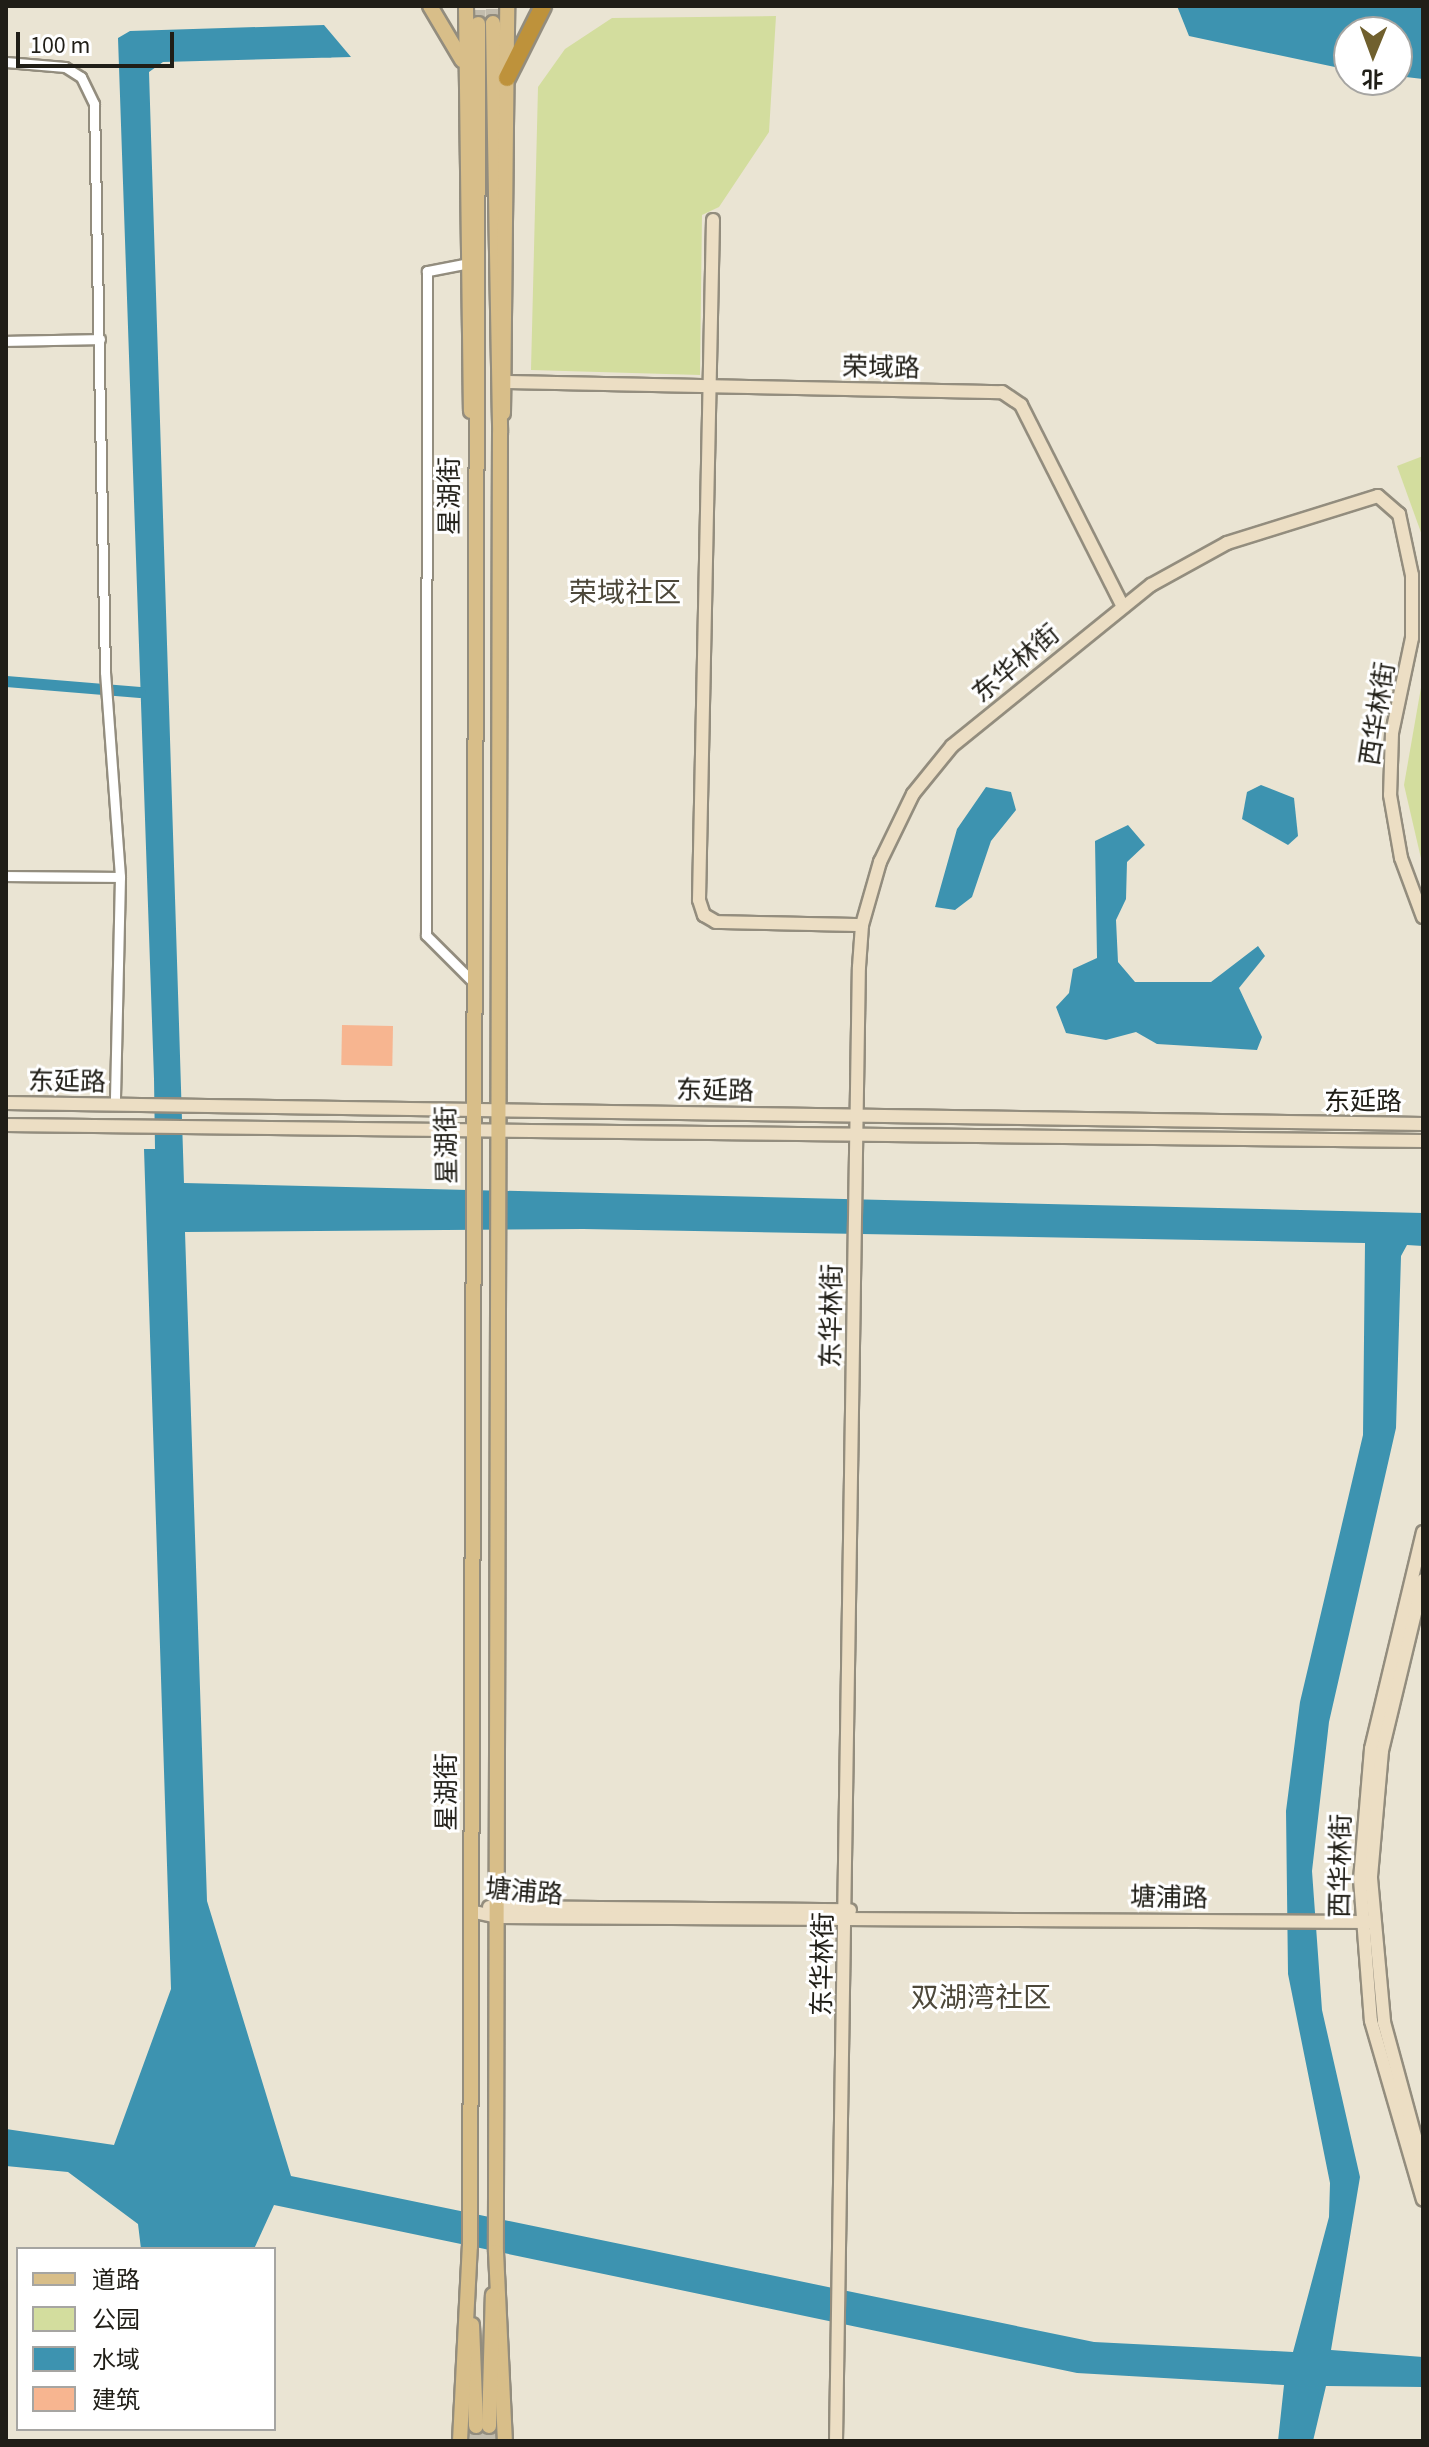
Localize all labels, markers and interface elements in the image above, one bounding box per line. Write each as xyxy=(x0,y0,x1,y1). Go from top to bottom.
scale bar xyxy=(20,16,178,66)
north arrow xyxy=(1333,16,1413,96)
text: 100 m xyxy=(30,28,90,63)
text: 北 xyxy=(1361,62,1384,94)
street label: 荣域路 xyxy=(842,352,920,384)
street label: 星湖街 xyxy=(434,457,466,535)
district label: 荣域社区 xyxy=(569,576,681,610)
street label: 东华林街 xyxy=(966,619,1066,709)
street label: 西华林街 xyxy=(1354,660,1402,768)
street label: 东延路 xyxy=(28,1066,106,1098)
street label: 东延路 xyxy=(676,1075,754,1107)
street label: 东延路 xyxy=(1324,1086,1402,1118)
street label: 星湖街 xyxy=(431,1106,463,1184)
street label: 东华林街 xyxy=(815,1264,849,1368)
street label: 星湖街 xyxy=(431,1753,463,1831)
street label: 西华林街 xyxy=(1324,1814,1358,1918)
street label: 塘浦路 xyxy=(484,1873,564,1911)
street label: 塘浦路 xyxy=(1130,1882,1208,1914)
street label: 东华林街 xyxy=(806,1912,840,2016)
district label: 双湖湾社区 xyxy=(911,1981,1051,2015)
legend xyxy=(16,2247,276,2431)
text: 道路 xyxy=(92,2263,140,2298)
text: 公园 xyxy=(92,2303,140,2338)
text: 水域 xyxy=(92,2343,140,2378)
text: 建筑 xyxy=(92,2383,140,2418)

